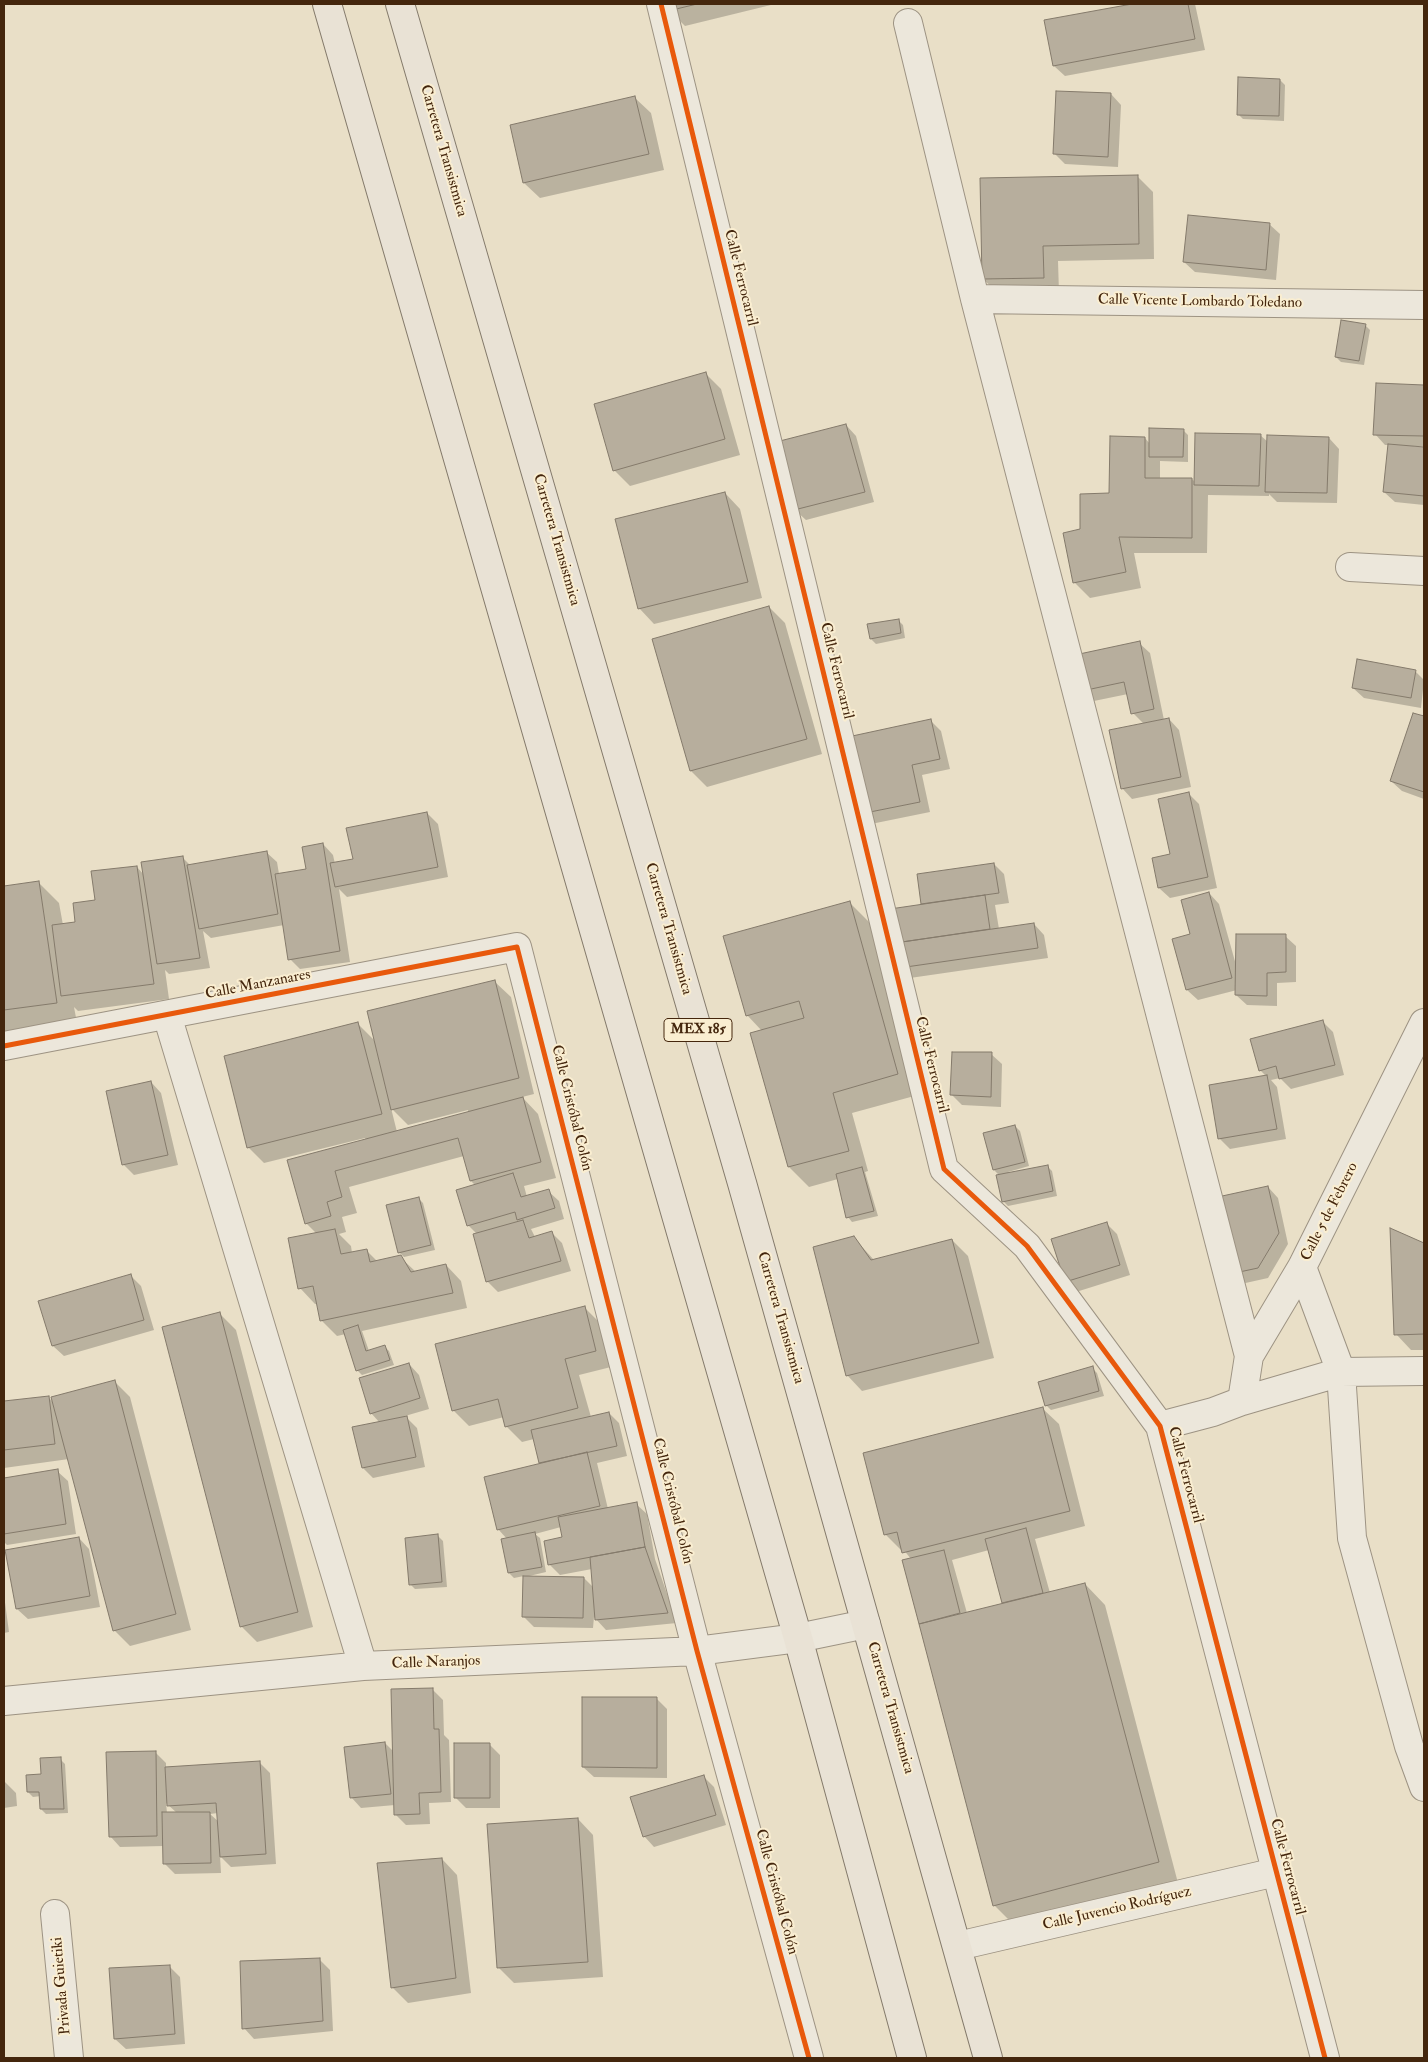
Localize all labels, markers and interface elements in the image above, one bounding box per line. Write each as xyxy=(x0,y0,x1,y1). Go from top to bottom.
street label: Carretera Transistmica xyxy=(416,83,470,219)
street label: Calle Ferrocarril xyxy=(719,228,761,328)
street label: Calle Vicente Lombardo Toledano xyxy=(1098,291,1302,313)
street label: Carretera Transistmica xyxy=(529,472,583,608)
street label: Calle Ferrocarril xyxy=(815,621,857,721)
street label: Carretera Transistmica xyxy=(641,861,695,997)
street label: Calle Manzanares xyxy=(204,966,312,1004)
street label: Calle Ferrocarril xyxy=(910,1015,952,1115)
road number: MEX 185 xyxy=(664,1018,732,1042)
street label: Calle Cristóbal Colón xyxy=(547,1043,595,1173)
street label: Calle 5 de Febrero xyxy=(1297,1160,1363,1264)
street label: Carretera Transistmica xyxy=(753,1250,807,1386)
street label: Calle Ferrocarril xyxy=(1163,1425,1207,1525)
street label: Calle Cristóbal Colón xyxy=(648,1436,696,1566)
street label: Carretera Transistmica xyxy=(863,1640,917,1776)
street label: Calle Naranjos xyxy=(391,1652,481,1674)
street label: Calle Ferrocarril xyxy=(1265,1817,1309,1917)
street label: Calle Cristóbal Colón xyxy=(751,1827,801,1957)
street label: Calle Juvencio Rodríguez xyxy=(1041,1883,1193,1935)
street label: Privada Guietiki xyxy=(49,1936,75,2036)

